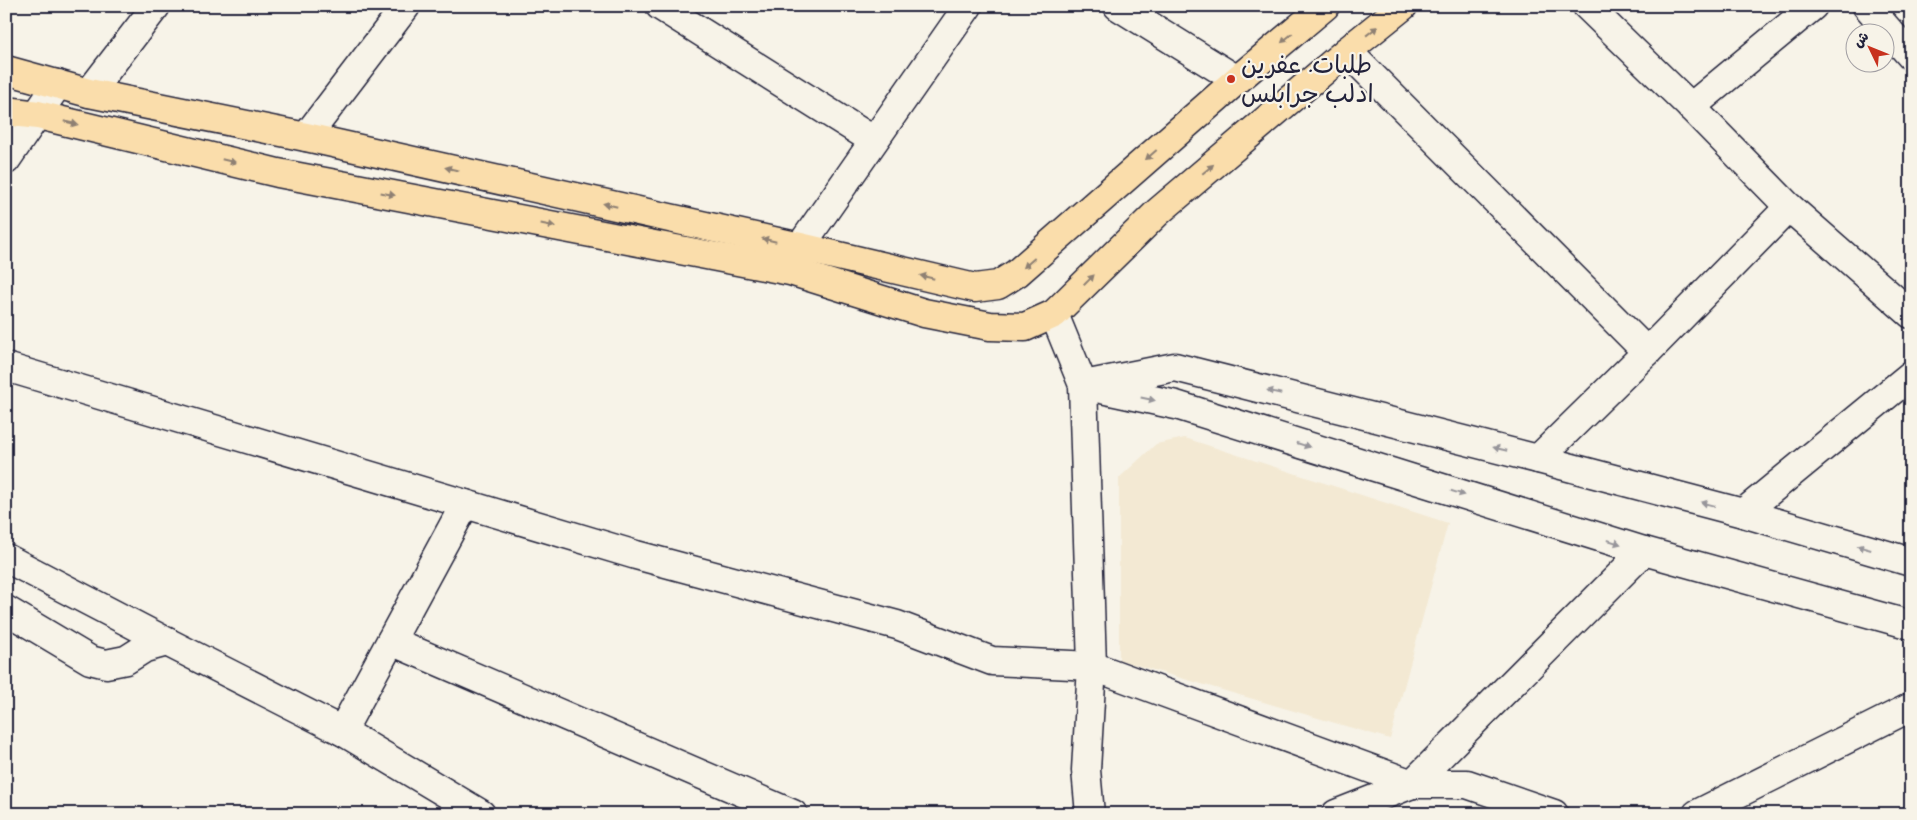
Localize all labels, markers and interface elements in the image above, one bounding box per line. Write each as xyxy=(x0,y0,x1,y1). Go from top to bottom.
north arrow xyxy=(1844,22,1894,72)
one-way arrow xyxy=(1366,25,1379,36)
text: ش xyxy=(1849,28,1872,51)
one-way arrow xyxy=(1281,32,1294,43)
place label: طلبات. عفرين ادلب جرابلس xyxy=(1241,49,1374,110)
marker: طلبات. عفرين ادلب جرابلس xyxy=(1225,73,1237,85)
one-way arrow xyxy=(64,119,79,127)
one-way arrow xyxy=(1146,149,1158,161)
one-way arrow xyxy=(222,157,237,165)
one-way arrow xyxy=(1201,164,1214,175)
one-way arrow xyxy=(444,165,459,173)
one-way arrow xyxy=(381,190,396,198)
one-way arrow xyxy=(602,200,618,208)
one-way arrow xyxy=(540,221,556,229)
one-way arrow xyxy=(761,236,776,244)
one-way arrow xyxy=(1024,257,1036,269)
one-way arrow xyxy=(920,273,935,281)
one-way arrow xyxy=(1083,274,1095,286)
one-way arrow xyxy=(1267,388,1282,396)
one-way arrow xyxy=(1140,395,1155,403)
one-way arrow xyxy=(1296,441,1311,449)
one-way arrow xyxy=(1492,445,1507,453)
one-way arrow xyxy=(1451,490,1466,498)
one-way arrow xyxy=(1700,500,1715,508)
one-way arrow xyxy=(1606,538,1621,546)
one-way arrow xyxy=(1856,544,1871,552)

